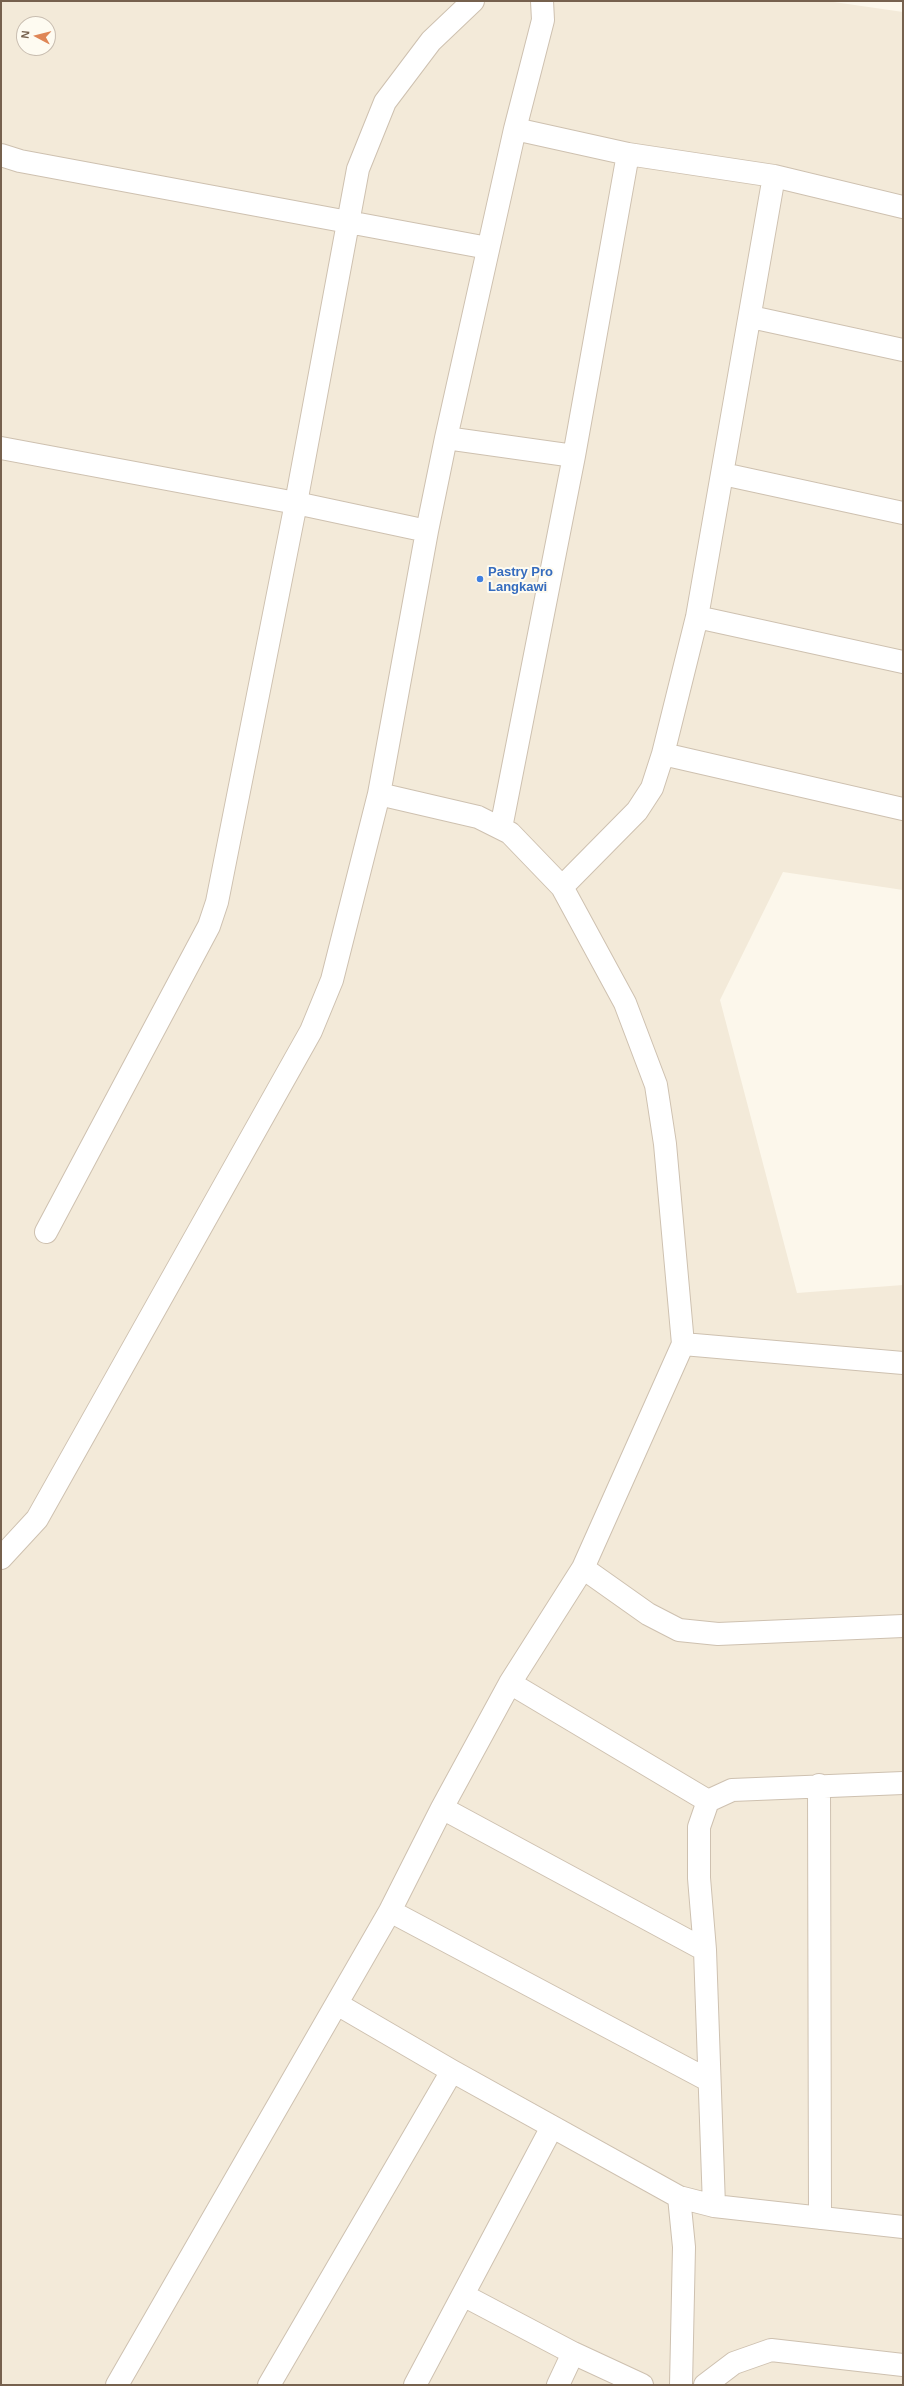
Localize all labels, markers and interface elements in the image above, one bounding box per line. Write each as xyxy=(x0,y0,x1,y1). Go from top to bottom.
north arrow xyxy=(16,16,56,56)
text: N xyxy=(19,30,32,39)
place label: Pastry Pro Langkawi xyxy=(488,564,553,595)
marker: Pastry Pro Langkawi xyxy=(475,574,485,584)

